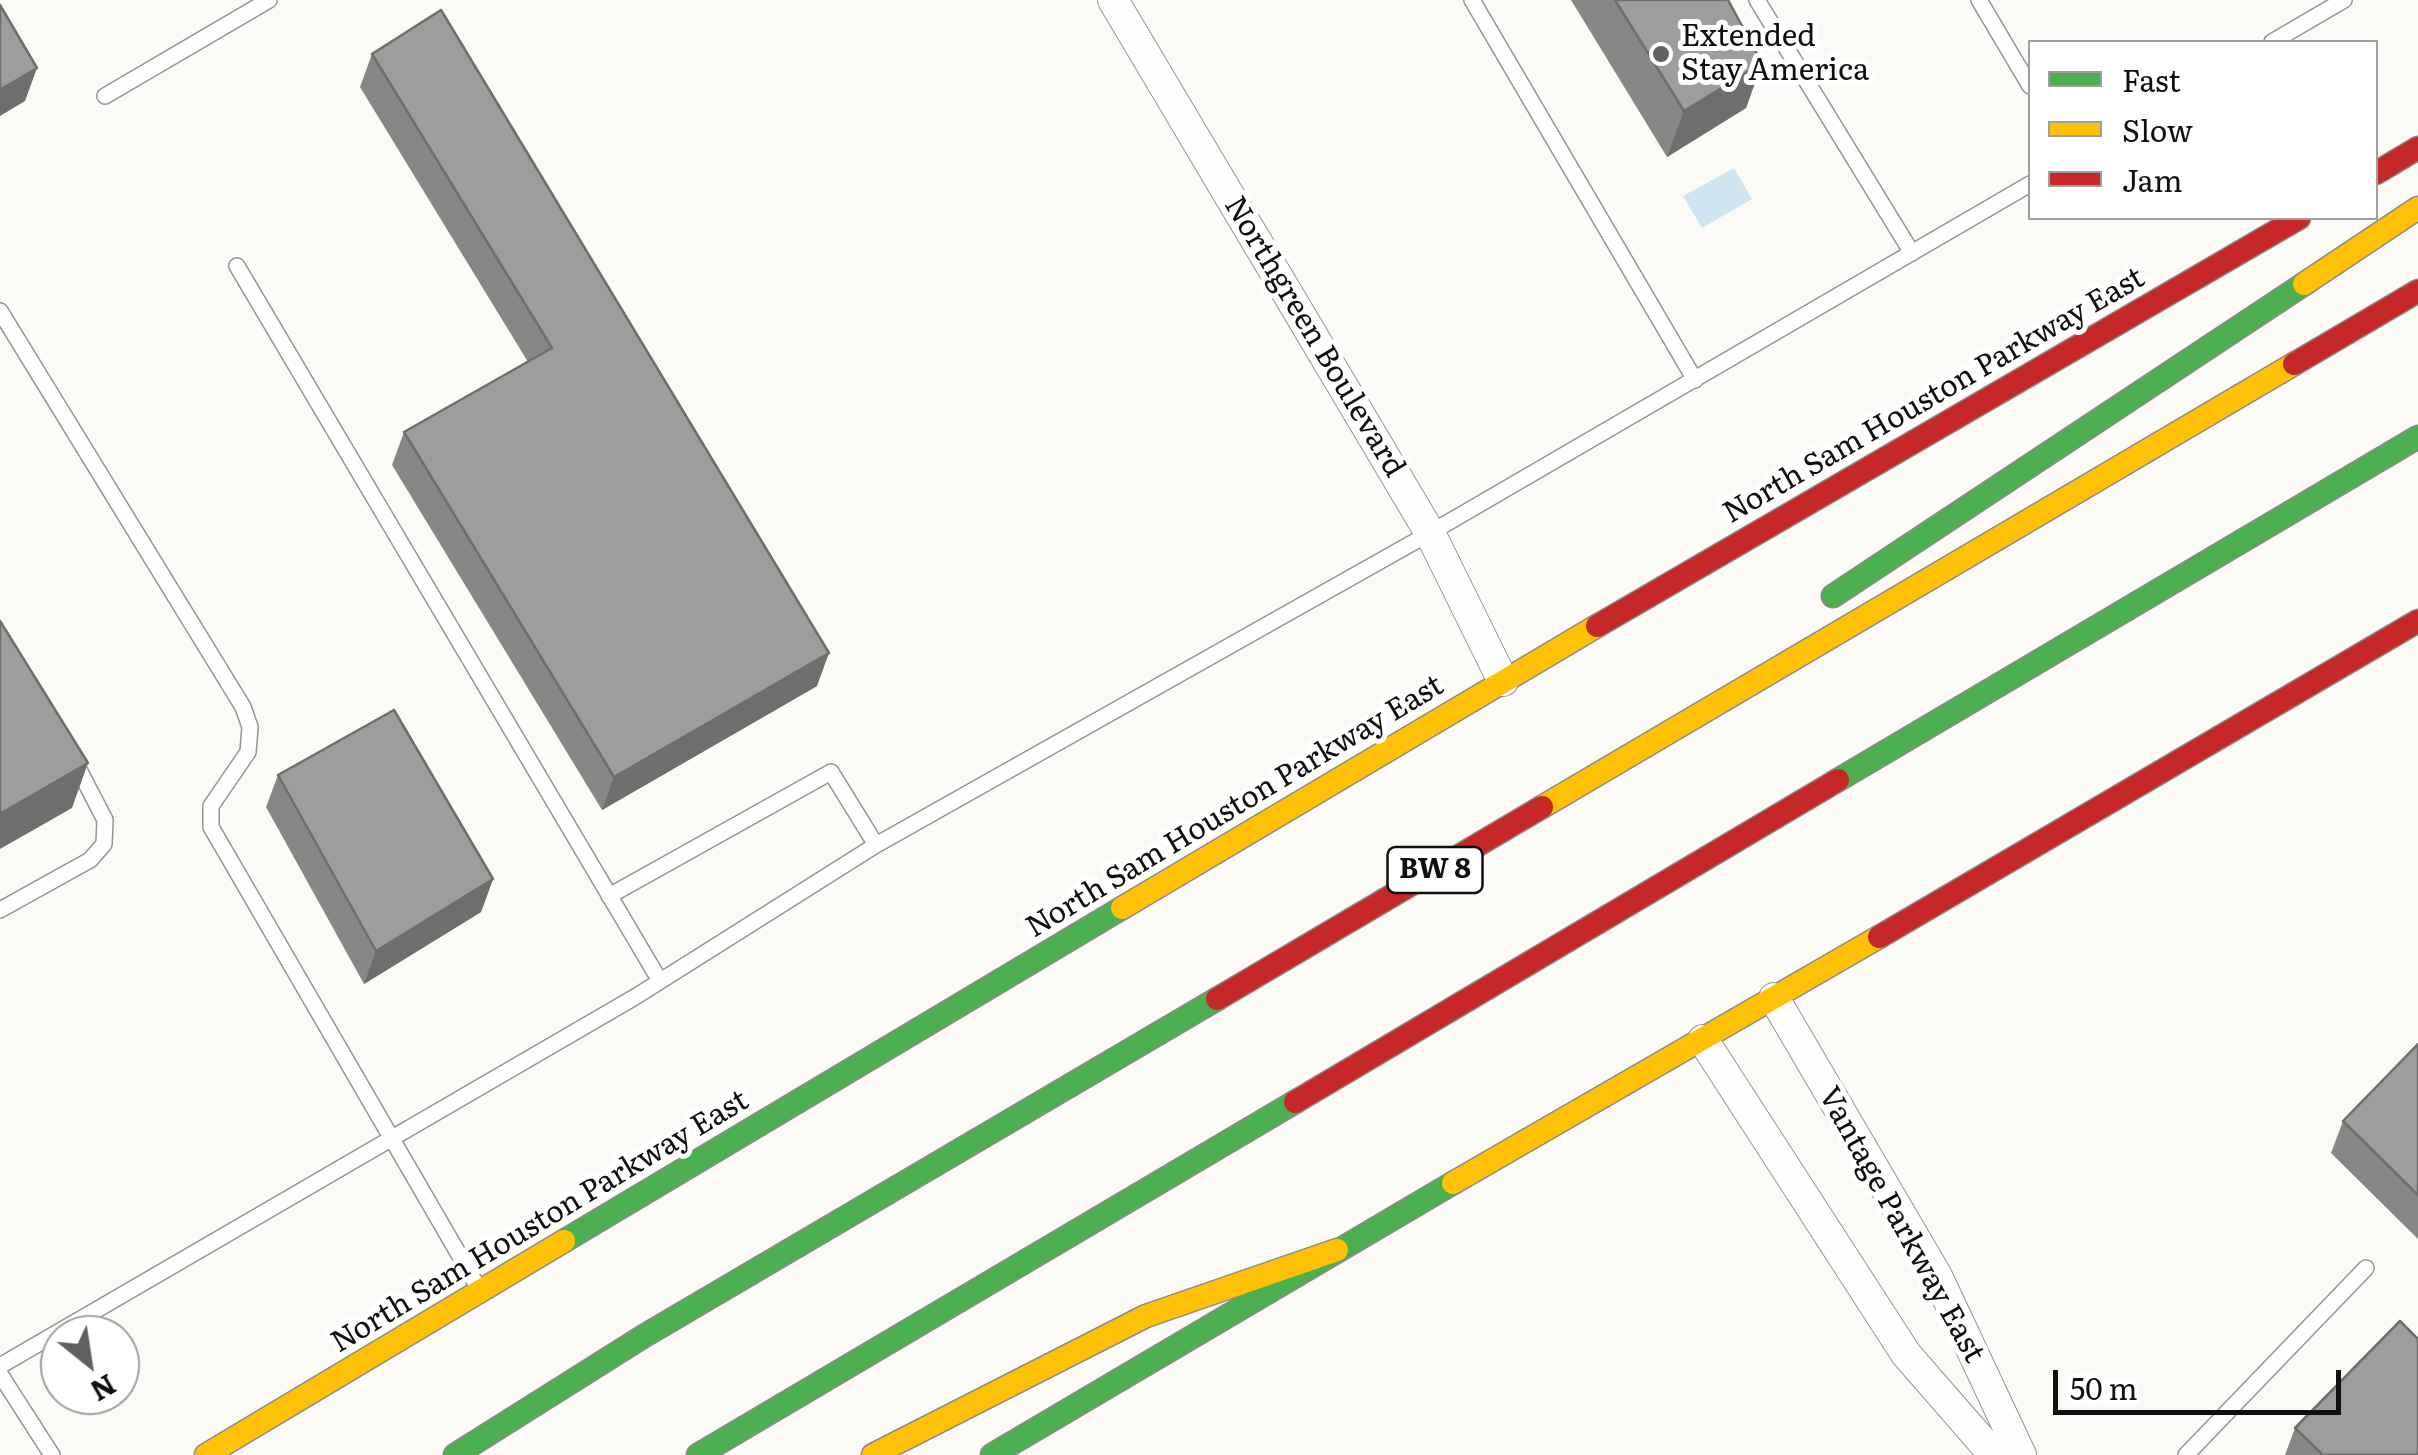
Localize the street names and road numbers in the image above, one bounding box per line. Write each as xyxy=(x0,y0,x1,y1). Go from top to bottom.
street label: Northgreen Boulevard xyxy=(1216,190,1412,484)
street label: North Sam Houston Parkway East xyxy=(1717,260,2151,532)
street label: North Sam Houston Parkway East xyxy=(1020,668,1450,946)
road number: BW 8 xyxy=(1388,847,1482,893)
street label: Vantage Parkway East xyxy=(1810,1081,1992,1369)
street label: North Sam Houston Parkway East xyxy=(325,1083,755,1361)

